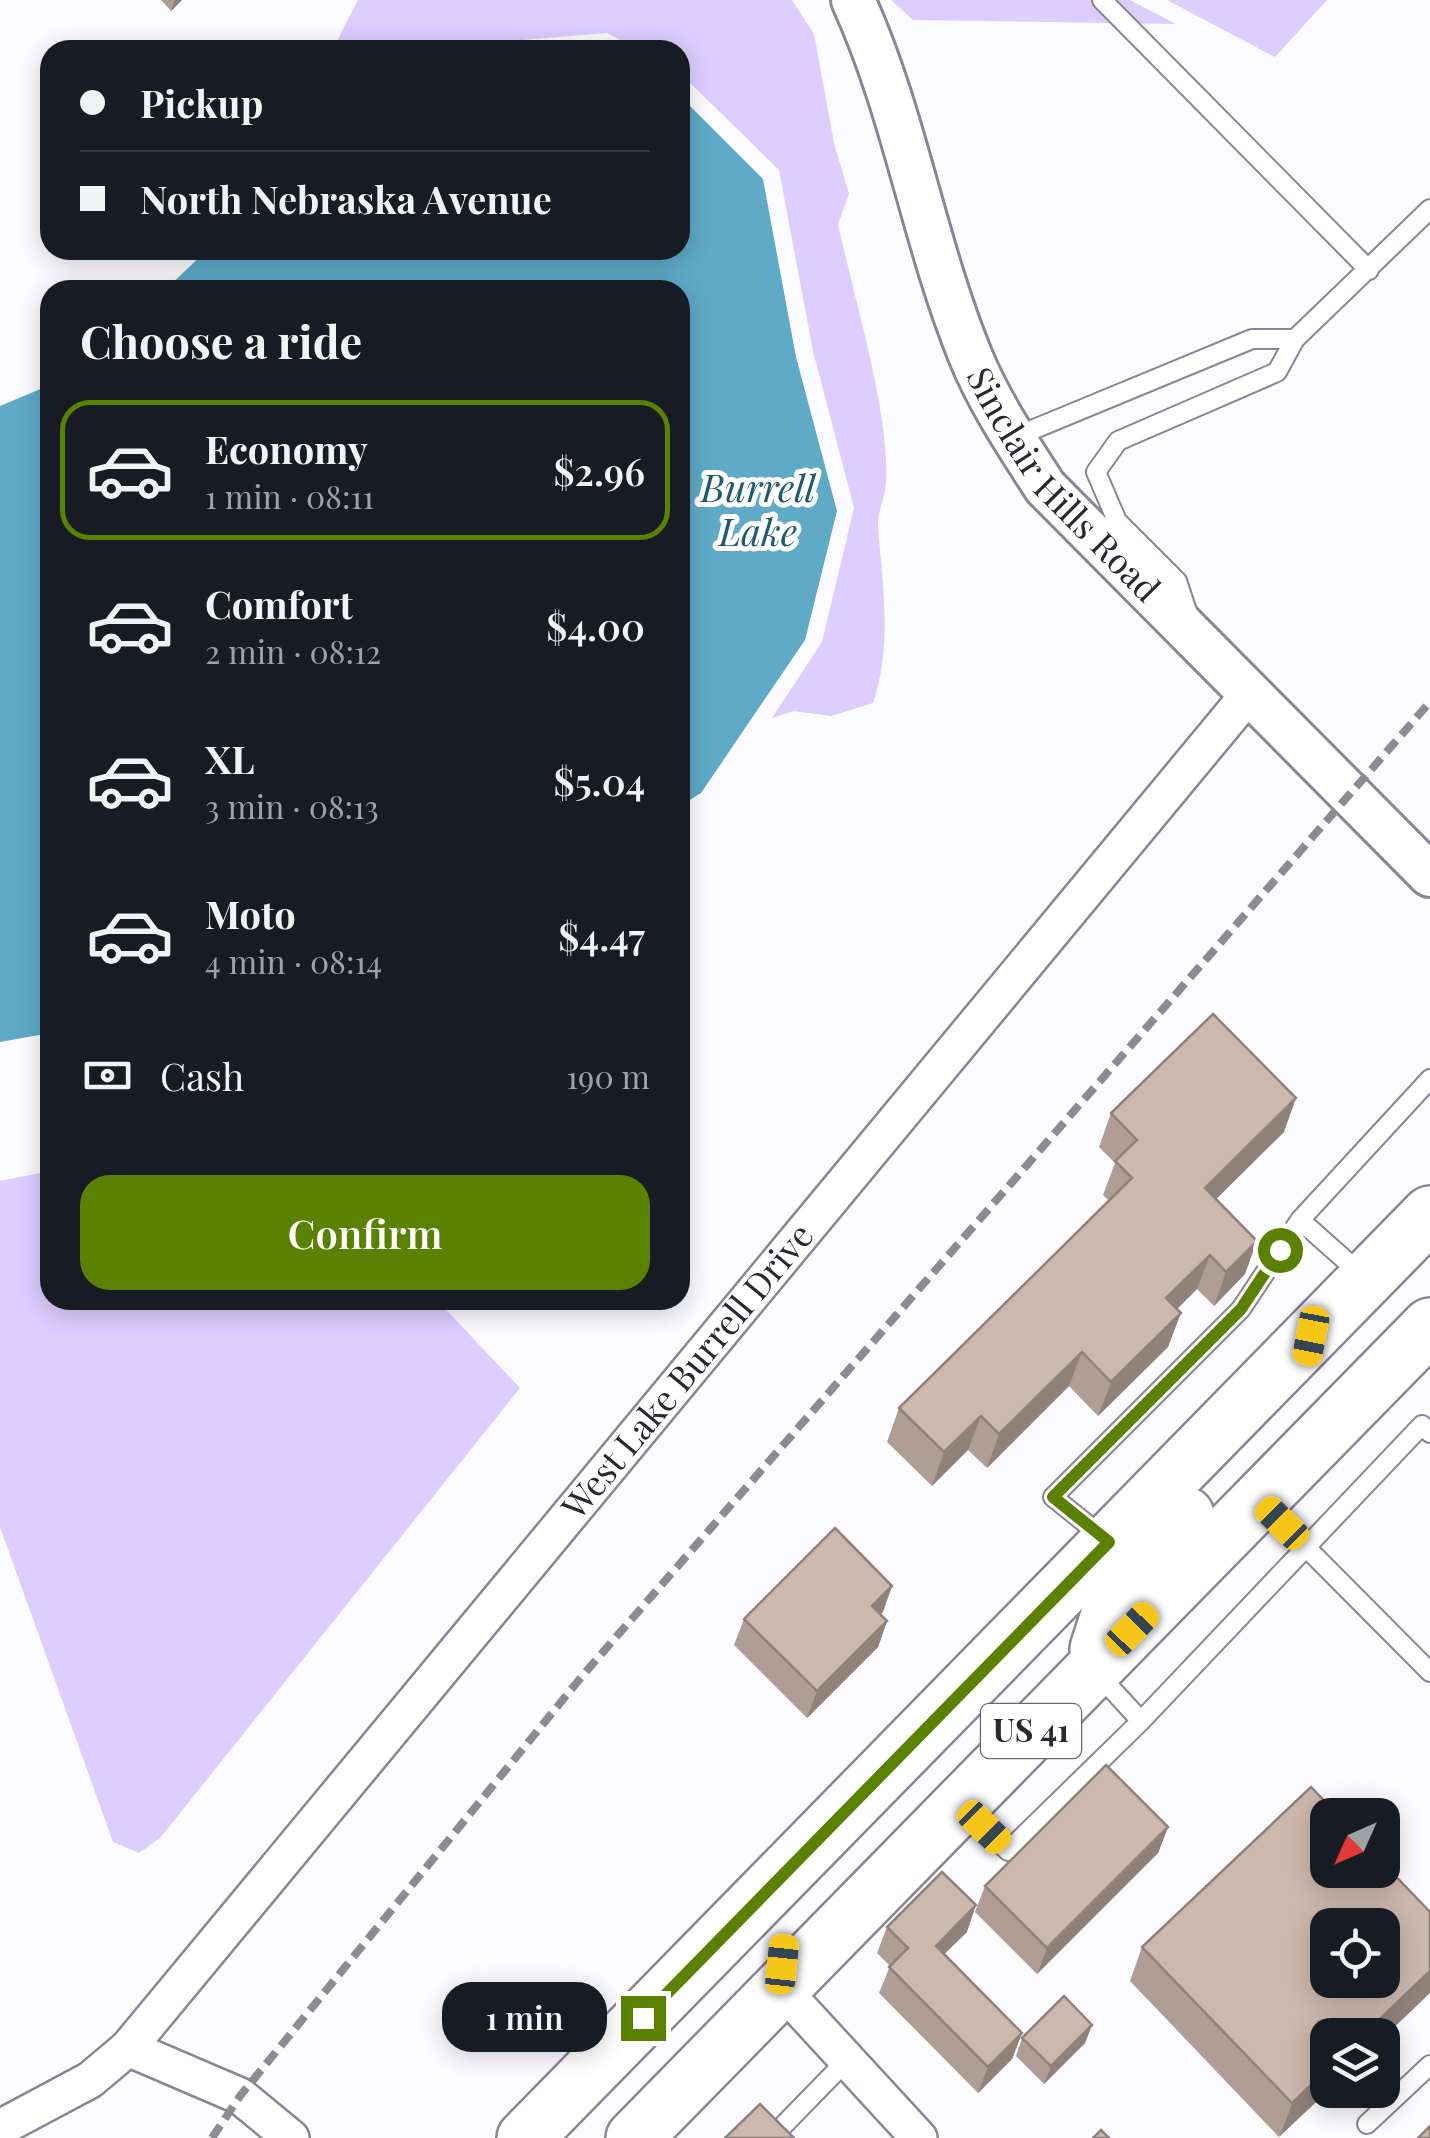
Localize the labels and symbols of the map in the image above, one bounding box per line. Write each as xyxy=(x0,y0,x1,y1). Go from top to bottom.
street label: Sinclair Hills Road xyxy=(957,359,1172,611)
water label: Burrell Lake xyxy=(699,461,817,556)
street label: West Lake Burrell Drive xyxy=(549,1212,822,1529)
route start xyxy=(1258,1228,1303,1273)
car xyxy=(1291,1304,1331,1368)
car xyxy=(1250,1491,1314,1555)
car xyxy=(1100,1597,1164,1661)
road number: US 41 xyxy=(981,1704,1081,1758)
car xyxy=(952,1795,1016,1859)
north arrow xyxy=(1310,1798,1400,1888)
car xyxy=(764,1933,800,1995)
callout: 1 min xyxy=(443,1983,608,2053)
route end xyxy=(621,1996,666,2041)

